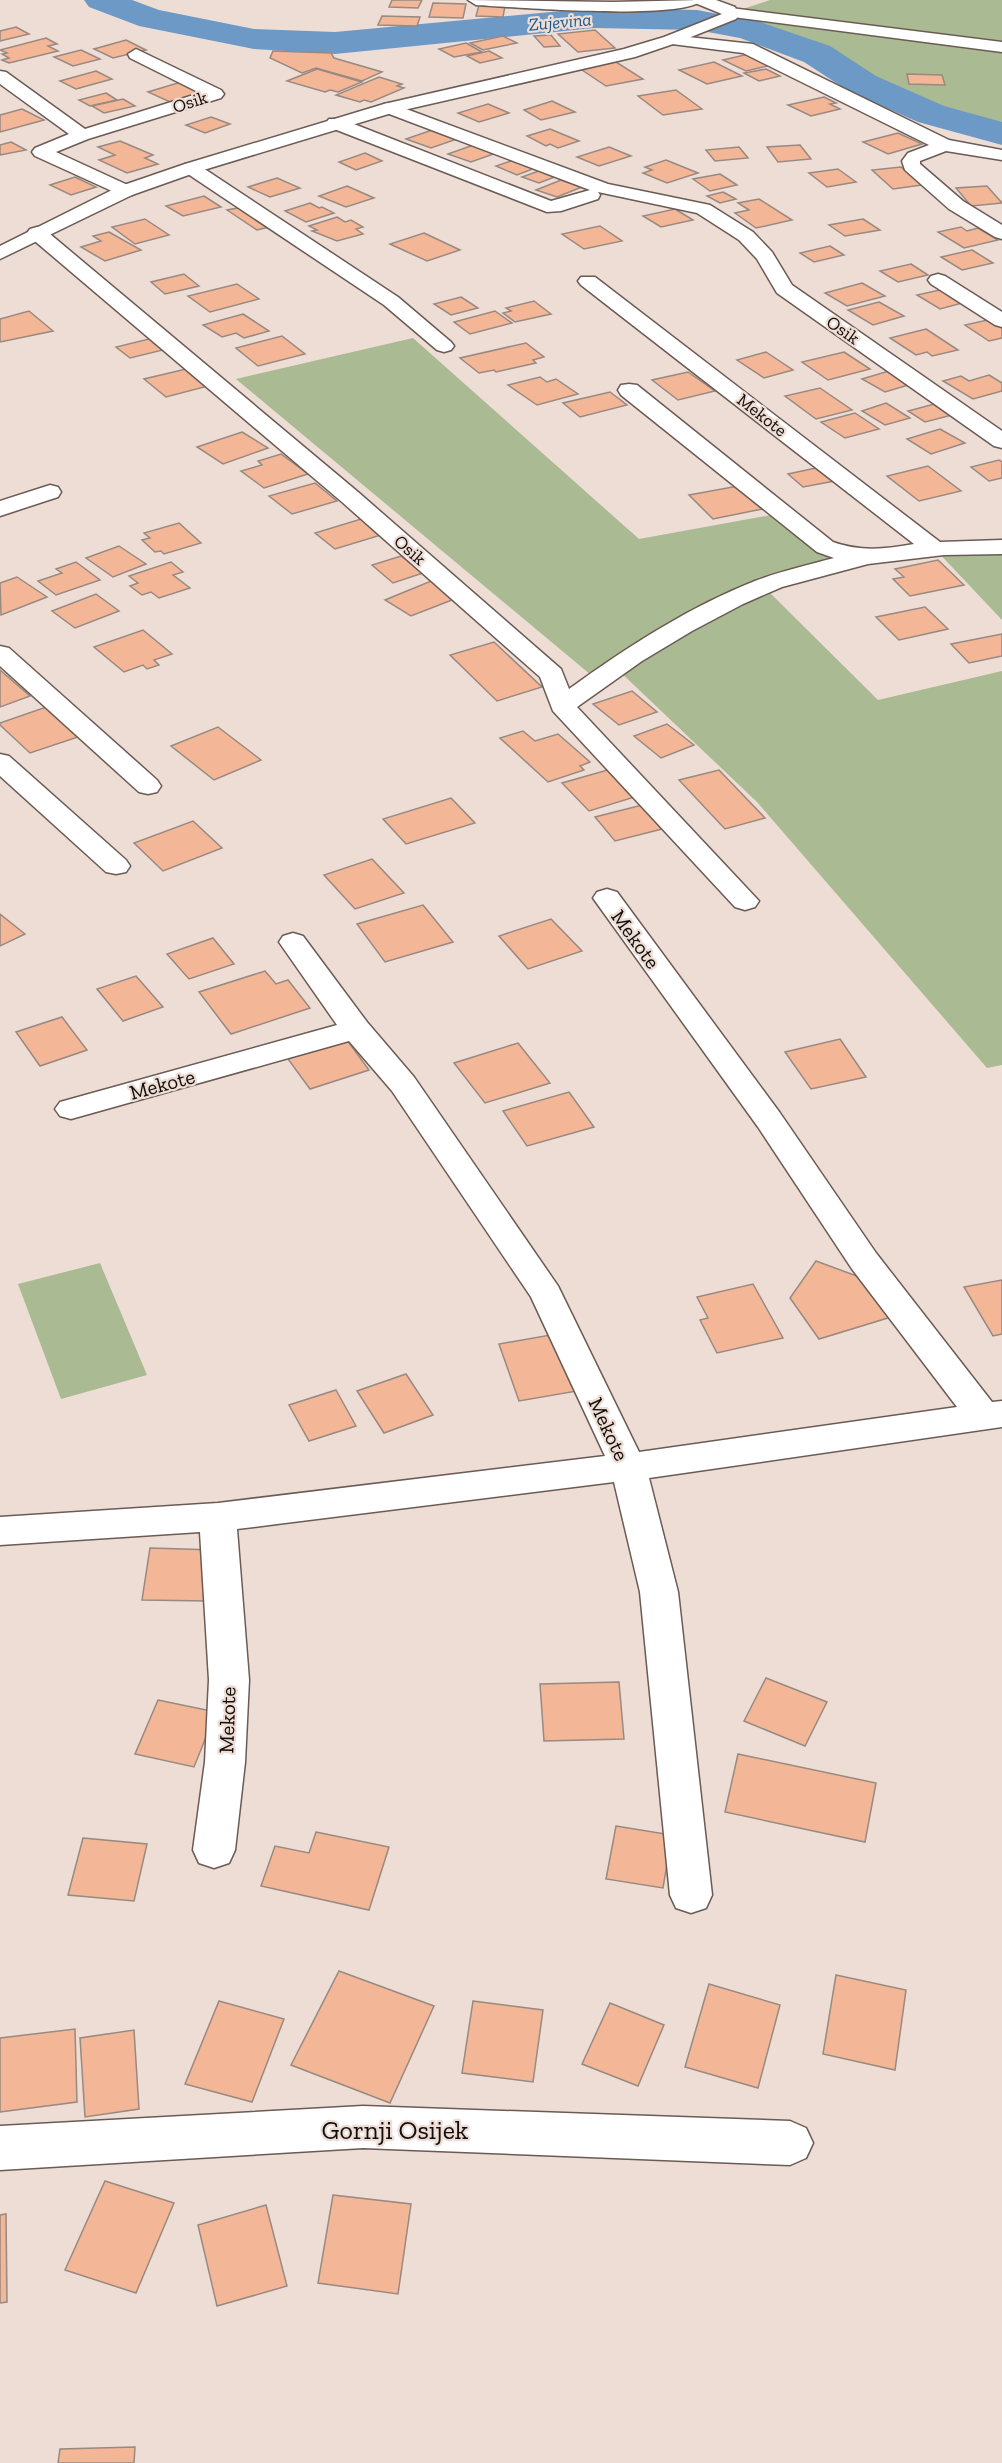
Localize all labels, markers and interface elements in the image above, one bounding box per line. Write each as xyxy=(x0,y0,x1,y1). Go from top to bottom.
water label: Zujevina xyxy=(528,8,592,36)
street label: Osik xyxy=(170,86,211,118)
street label: Osik xyxy=(822,311,864,350)
street label: Mekote xyxy=(733,389,791,441)
street label: Osik xyxy=(389,530,431,570)
street label: Mekote xyxy=(606,905,666,974)
street label: Mekote xyxy=(126,1063,198,1105)
street label: Mekote xyxy=(584,1393,635,1465)
street label: Mekote xyxy=(213,1686,241,1754)
street label: Gornji Osijek xyxy=(322,2114,469,2146)

